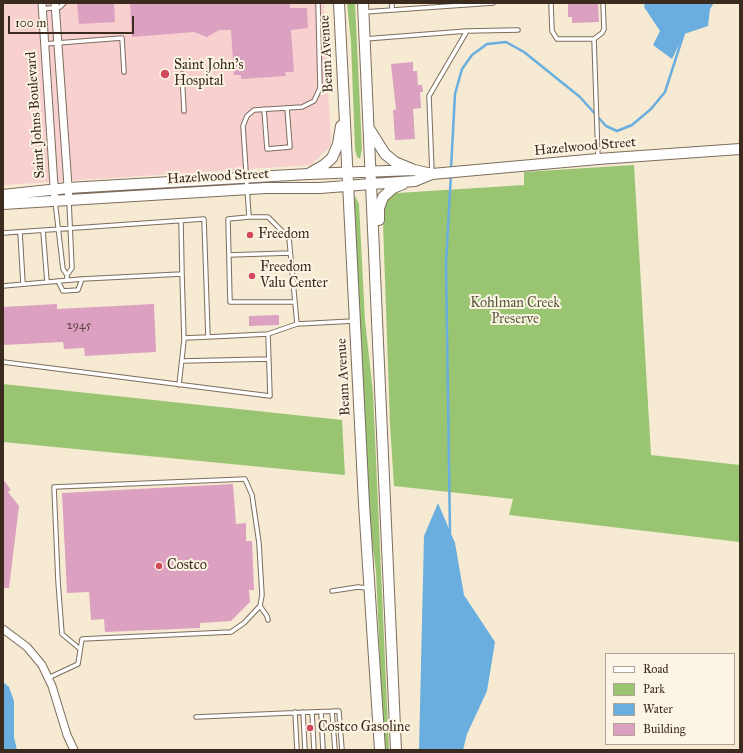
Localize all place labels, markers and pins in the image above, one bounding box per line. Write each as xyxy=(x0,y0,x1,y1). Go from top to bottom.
place label: Saint John's Hospital xyxy=(174,58,244,90)
marker: Saint John's Hospital xyxy=(159,68,171,80)
place label: Freedom xyxy=(258,227,310,243)
marker: Freedom xyxy=(245,230,255,240)
place label: Freedom Valu Center xyxy=(260,260,328,292)
marker: Freedom Valu Center xyxy=(247,271,257,281)
place label: Costco xyxy=(167,558,207,574)
marker: Costco xyxy=(154,561,164,571)
place label: Costco Gasoline xyxy=(318,720,410,736)
marker: Costco Gasoline xyxy=(305,723,315,733)

